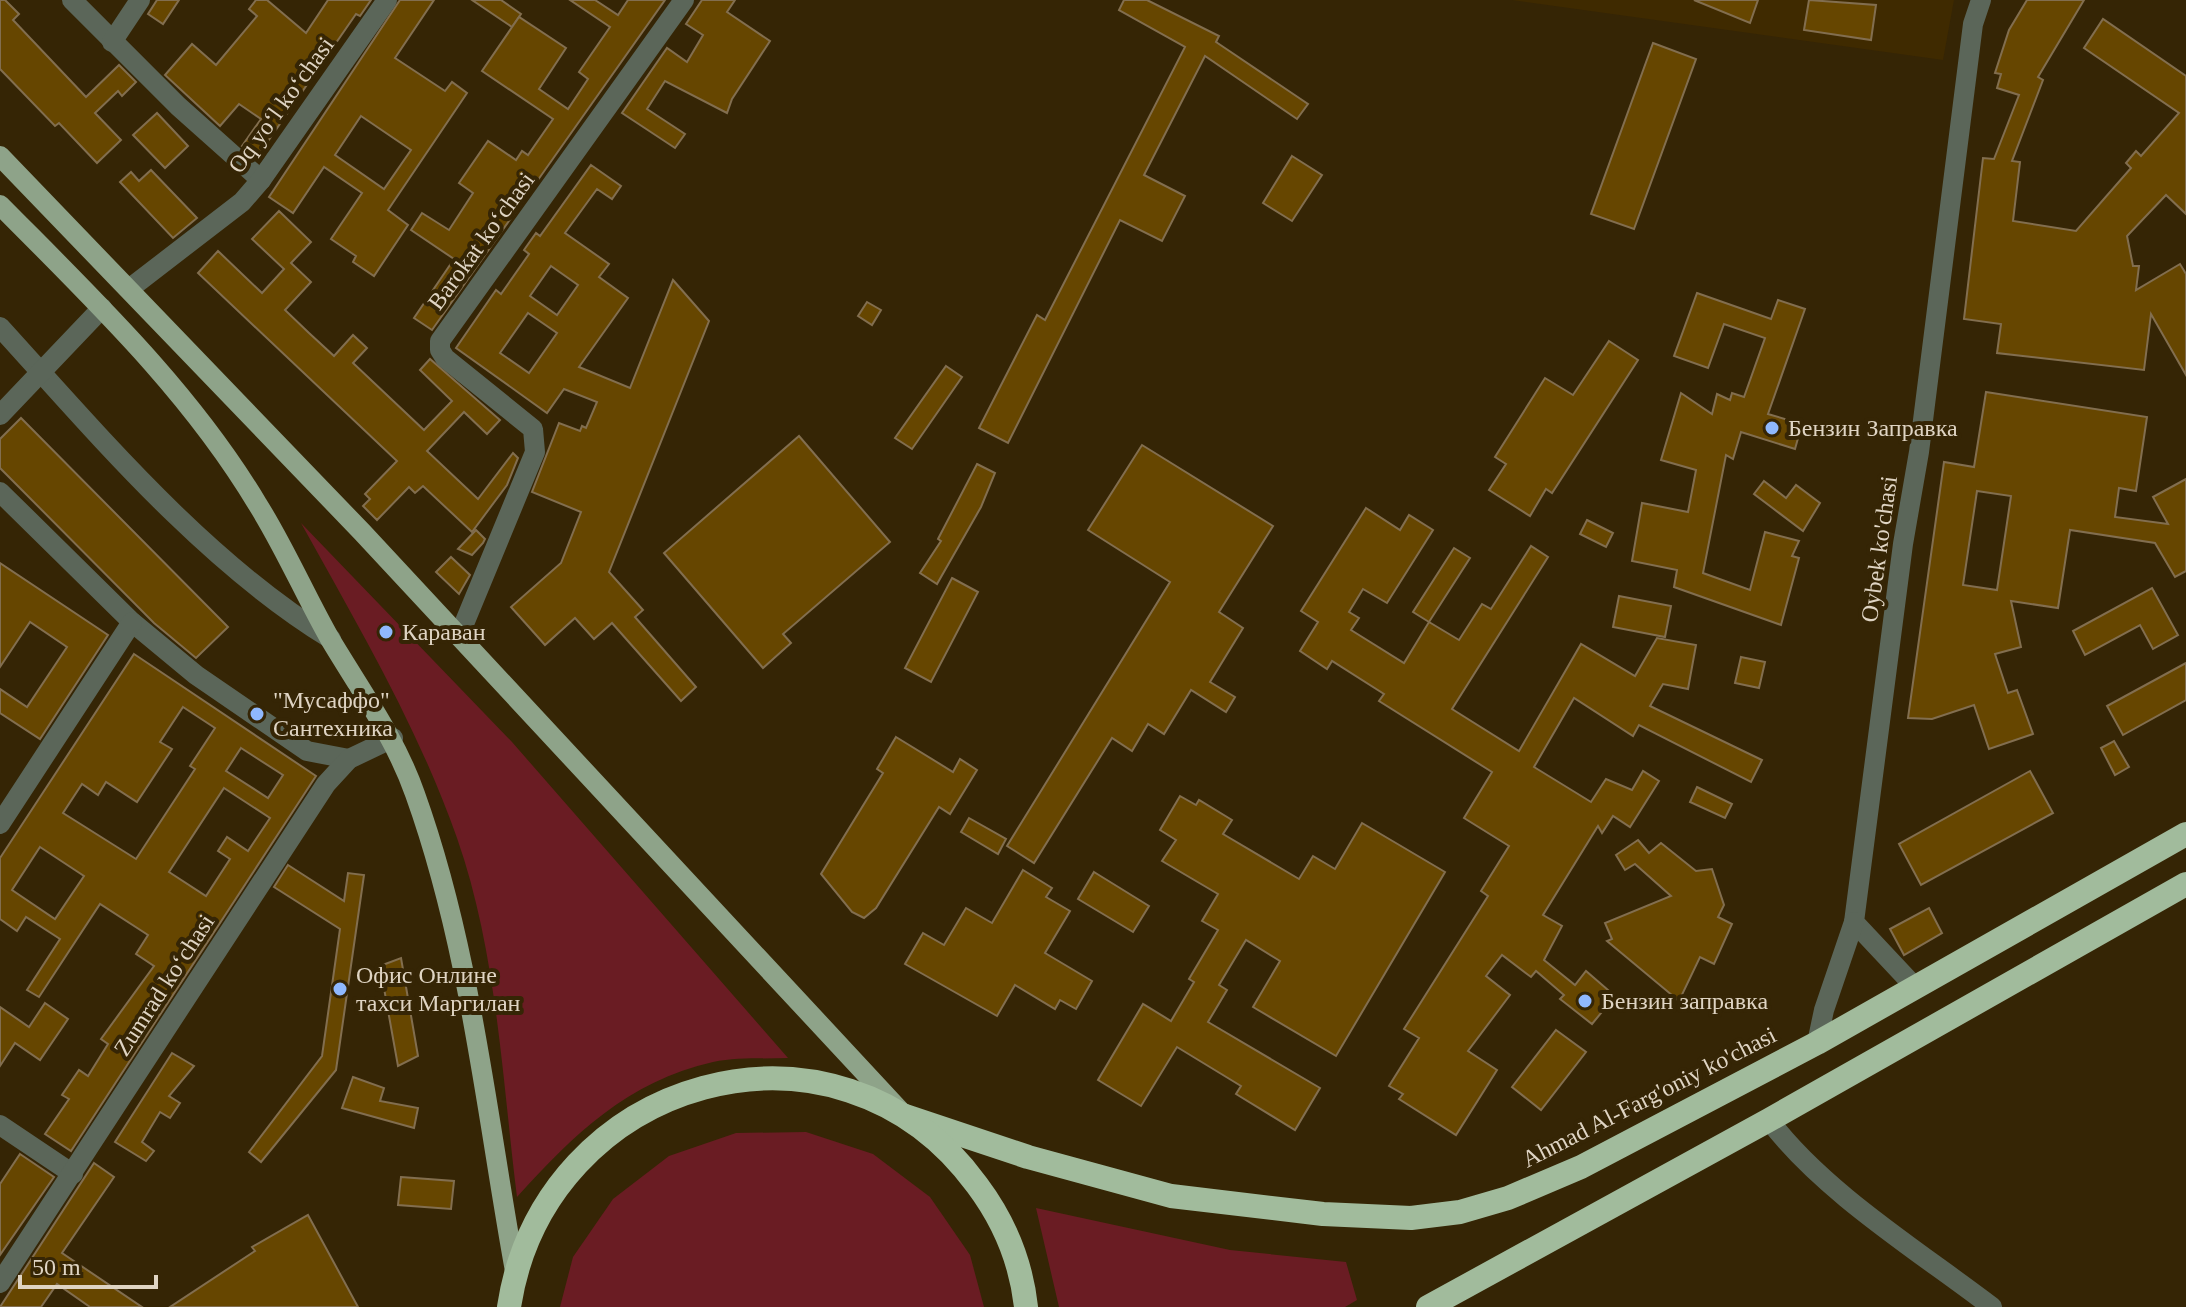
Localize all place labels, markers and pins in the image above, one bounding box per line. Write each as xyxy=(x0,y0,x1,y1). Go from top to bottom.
place label: Бензин Заправка xyxy=(1788,415,1958,441)
marker: Бензин Заправка xyxy=(1763,419,1781,437)
place label: Караван xyxy=(402,619,486,645)
marker: Караван xyxy=(377,623,395,641)
place label: "Мусаффо" Сантехника xyxy=(273,687,393,741)
marker: "Мусаффо" Сантехника xyxy=(248,705,266,723)
place label: Офис Онлине тахси Маргилан xyxy=(356,962,521,1016)
marker: Офис Онлине тахси Маргилан xyxy=(331,980,349,998)
place label: Бензин заправка xyxy=(1601,988,1768,1014)
marker: Бензин заправка xyxy=(1576,992,1594,1010)

